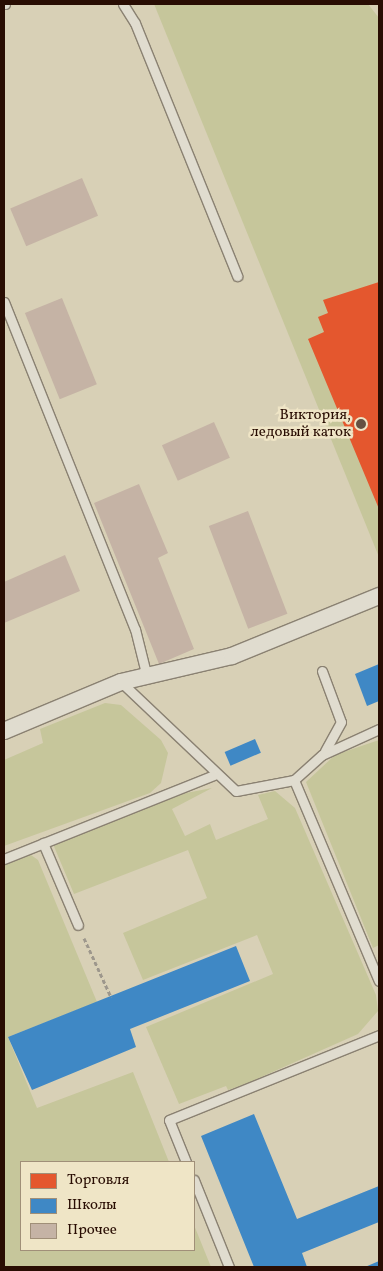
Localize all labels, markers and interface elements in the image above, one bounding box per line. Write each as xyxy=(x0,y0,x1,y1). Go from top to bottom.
place label: Виктория, ледовый каток xyxy=(251,406,351,441)
marker: Виктория, ледовый каток xyxy=(355,418,367,430)
legend xyxy=(20,1161,195,1251)
text: Торговля xyxy=(67,1170,129,1191)
text: Школы xyxy=(67,1195,117,1216)
text: Прочее xyxy=(67,1220,117,1241)

